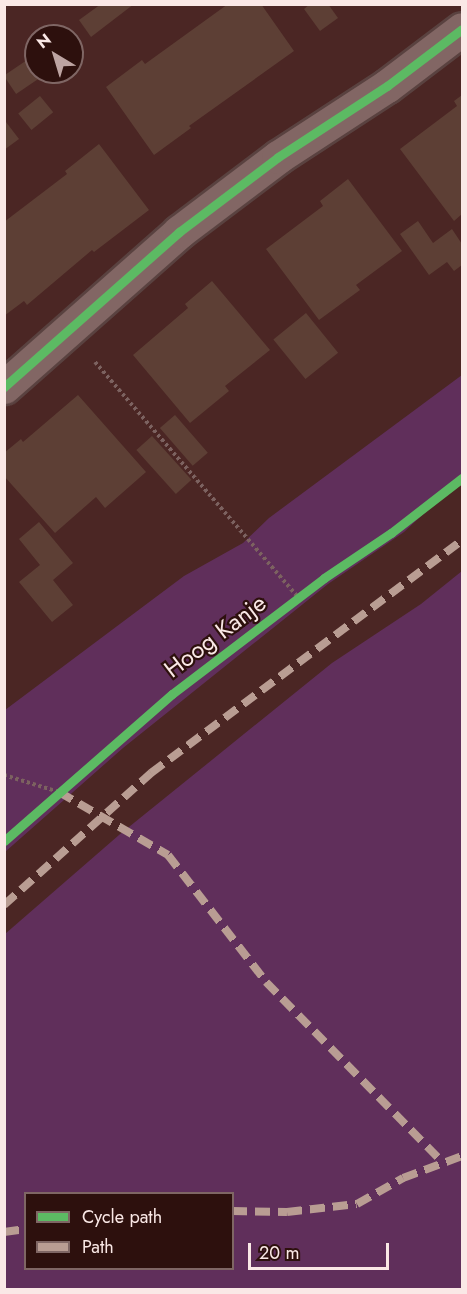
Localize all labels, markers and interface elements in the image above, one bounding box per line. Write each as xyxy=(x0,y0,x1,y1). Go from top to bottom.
north arrow xyxy=(24,24,84,84)
text: N xyxy=(32,28,56,54)
street label: Hoog Kanje xyxy=(158,588,272,684)
legend xyxy=(24,1192,234,1270)
text: Cycle path xyxy=(82,1204,162,1230)
scale bar xyxy=(251,1231,392,1269)
text: Path xyxy=(82,1234,114,1260)
text: 20 m xyxy=(259,1240,299,1266)

